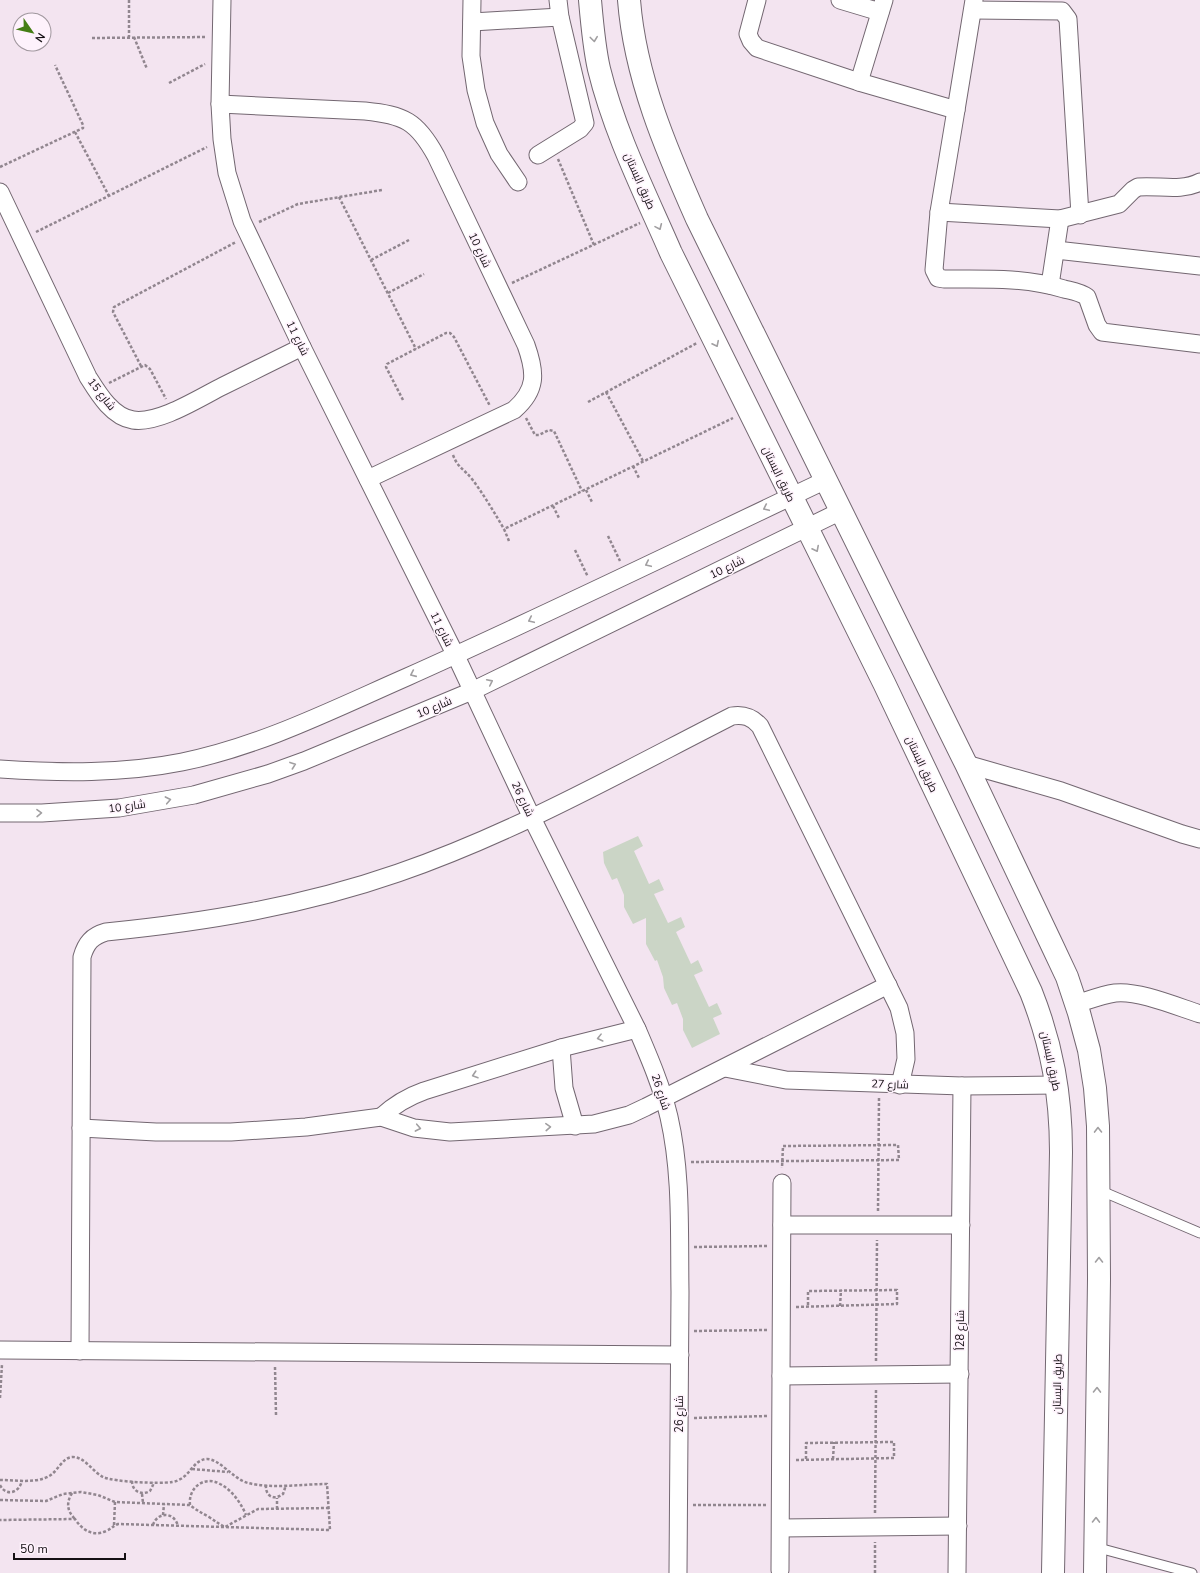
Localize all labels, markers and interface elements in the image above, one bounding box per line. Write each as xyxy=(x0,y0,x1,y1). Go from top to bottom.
north arrow xyxy=(12,12,52,52)
text: N xyxy=(31,30,48,45)
one-way arrow xyxy=(589,36,598,42)
street label: طريق البستان xyxy=(620,151,659,212)
one-way arrow xyxy=(655,223,663,230)
street label: شارع 10 xyxy=(465,230,494,270)
street label: شارع 11 xyxy=(283,318,312,358)
one-way arrow xyxy=(711,340,719,347)
street label: شارع 15 xyxy=(84,375,119,414)
street label: طريق البستان xyxy=(759,444,799,505)
one-way arrow xyxy=(763,503,770,511)
one-way arrow xyxy=(812,544,819,552)
street label: شارع 10 xyxy=(707,553,747,582)
one-way arrow xyxy=(645,559,653,567)
street label: شارع 11 xyxy=(427,609,456,649)
one-way arrow xyxy=(528,615,535,623)
one-way arrow xyxy=(410,670,417,678)
one-way arrow xyxy=(486,679,494,687)
street label: شارع 10 xyxy=(414,693,454,722)
street label: طريق البستان xyxy=(902,734,941,795)
one-way arrow xyxy=(290,761,297,770)
street label: شارع 26 xyxy=(508,779,537,819)
street label: شارع 10 xyxy=(108,796,147,817)
one-way arrow xyxy=(165,796,171,804)
one-way arrow xyxy=(36,809,42,817)
street label: طريق البستان xyxy=(1037,1030,1064,1092)
one-way arrow xyxy=(596,1033,603,1042)
one-way arrow xyxy=(472,1070,479,1079)
street label: شارع 26 xyxy=(648,1072,673,1112)
street label: شارع 27 xyxy=(871,1076,909,1093)
one-way arrow xyxy=(545,1123,551,1132)
one-way arrow xyxy=(415,1124,421,1132)
one-way arrow xyxy=(1094,1127,1102,1133)
one-way arrow xyxy=(1095,1257,1103,1263)
street label: شارع 28أ xyxy=(953,1310,968,1350)
street label: طريق البستان xyxy=(1049,1354,1066,1414)
one-way arrow xyxy=(1093,1387,1101,1393)
street label: شارع 26 xyxy=(672,1395,687,1433)
one-way arrow xyxy=(1092,1517,1100,1523)
scale bar xyxy=(14,1535,125,1561)
text: 50 m xyxy=(20,1541,48,1557)

